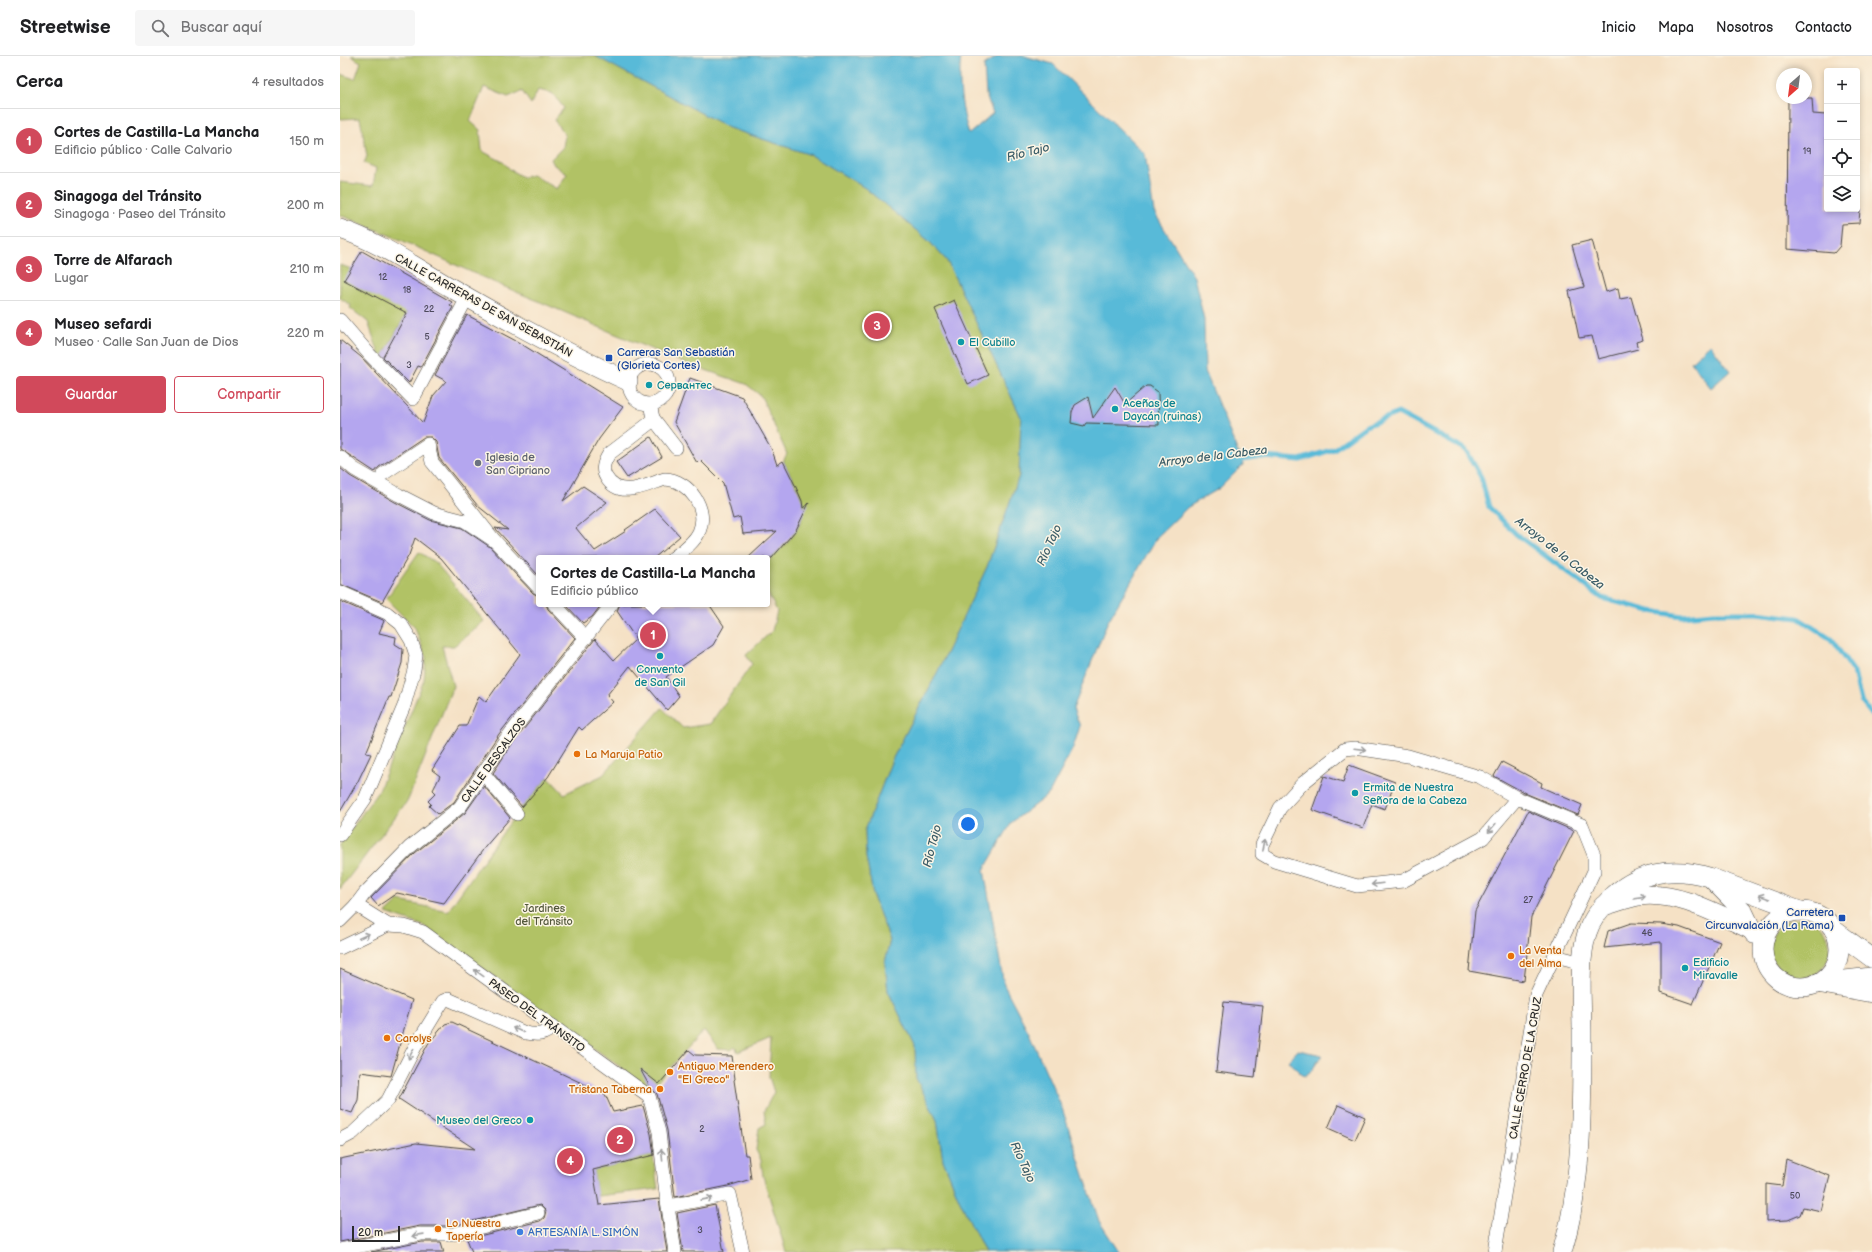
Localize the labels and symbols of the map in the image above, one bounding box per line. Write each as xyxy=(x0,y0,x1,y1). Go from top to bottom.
north arrow xyxy=(1776,68,1812,104)
water label: Río Tajo xyxy=(1005,140,1051,165)
house number: 19 xyxy=(1803,146,1811,157)
street label: CALLE CARRERAS DE SAN SEBASTIÁN xyxy=(393,250,575,360)
house number: 12 xyxy=(379,272,388,283)
house number: 18 xyxy=(403,285,411,296)
house number: 22 xyxy=(424,304,435,315)
pin: 3 xyxy=(864,311,890,341)
house number: 5 xyxy=(424,332,430,343)
place label: El Cubillo xyxy=(969,336,1015,349)
marker: El Cubillo xyxy=(956,337,966,347)
place label: Carreras San Sebastián (Glorieta Cortes) xyxy=(617,346,735,372)
marker: Carreras San Sebastián (Glorieta Cortes) xyxy=(604,353,614,363)
house number: 3 xyxy=(406,360,412,371)
place label: Сервантес xyxy=(657,379,712,392)
marker: Сервантес xyxy=(644,380,654,390)
place label: Aceñas de Daycán (ruinas) xyxy=(1123,397,1202,423)
marker: Aceñas de Daycán (ruinas) xyxy=(1110,404,1120,414)
water label: Arroyo de la Cabeza xyxy=(1157,442,1268,471)
place label: Iglesia de San Cipriano xyxy=(486,451,550,477)
marker: Iglesia de San Cipriano xyxy=(473,458,483,468)
water label: Arroyo de la Cabeza xyxy=(1511,513,1607,593)
water label: Río Tajo xyxy=(1034,522,1065,568)
pin: 1 xyxy=(640,620,666,650)
marker: Convento de San Gil xyxy=(655,651,665,661)
place label: Convento de San Gil xyxy=(635,663,685,689)
street label: CALLE DESCALZOS xyxy=(458,715,529,805)
one-way arrow xyxy=(1353,746,1366,753)
place label: La Maruja Patio xyxy=(585,748,663,761)
marker: La Maruja Patio xyxy=(572,749,582,759)
place label: Ermita de Nuestra Señora de la Cabeza xyxy=(1363,781,1467,807)
marker: Ermita de Nuestra Señora de la Cabeza xyxy=(1350,788,1360,798)
your location xyxy=(958,814,978,834)
water label: Río Tajo xyxy=(920,823,945,869)
one-way arrow xyxy=(1487,823,1496,833)
one-way arrow xyxy=(1260,839,1268,852)
one-way arrow xyxy=(1371,880,1384,888)
one-way arrow xyxy=(1633,893,1646,901)
one-way arrow xyxy=(1758,893,1770,901)
house number: 27 xyxy=(1523,895,1533,906)
park label: Jardines del Tránsito xyxy=(515,902,573,928)
place label: Carretera Circunvalación (La Rama) xyxy=(1705,906,1834,932)
marker: Carretera Circunvalación (La Rama) xyxy=(1837,913,1847,923)
house number: 46 xyxy=(1642,928,1653,939)
one-way arrow xyxy=(357,932,369,939)
place label: La Venta del Alma xyxy=(1519,944,1562,970)
marker: La Venta del Alma xyxy=(1506,951,1516,961)
place label: Edificio Miravalle xyxy=(1693,956,1738,982)
marker: Edificio Miravalle xyxy=(1680,963,1690,973)
one-way arrow xyxy=(473,969,484,977)
street label: PASEO DEL TRÁNSITO xyxy=(486,975,588,1055)
street label: CALLE CERRO DE LA CRUZ xyxy=(1507,996,1544,1140)
one-way arrow xyxy=(512,1026,524,1033)
place label: Carolys xyxy=(395,1032,432,1045)
marker: Carolys xyxy=(382,1033,392,1043)
one-way arrow xyxy=(407,1048,414,1060)
place label: Antiguo Merendero "El Greco" xyxy=(678,1060,774,1086)
marker: Antiguo Merendero "El Greco" xyxy=(665,1067,675,1077)
place label: Tristana Taberna xyxy=(569,1083,652,1096)
marker: Tristana Taberna xyxy=(655,1084,665,1094)
place label: Museo del Greco xyxy=(436,1114,522,1127)
marker: Museo del Greco xyxy=(525,1115,535,1125)
house number: 2 xyxy=(699,1124,705,1135)
pin: 2 xyxy=(607,1125,633,1155)
water label: Río Tajo xyxy=(1007,1139,1039,1185)
pin: 4 xyxy=(557,1146,583,1176)
one-way arrow xyxy=(658,1149,666,1162)
one-way arrow xyxy=(1506,1150,1514,1163)
house number: 50 xyxy=(1790,1191,1800,1202)
one-way arrow xyxy=(700,1194,713,1202)
place label: Lo Nuestra Tapería xyxy=(446,1217,501,1243)
scale bar xyxy=(352,1224,400,1243)
marker: Lo Nuestra Tapería xyxy=(433,1224,443,1234)
place label: ARTESANÍA L. SIMÓN xyxy=(528,1225,639,1239)
house number: 3 xyxy=(697,1225,703,1236)
marker: ARTESANÍA L. SIMÓN xyxy=(515,1227,525,1237)
one-way arrow xyxy=(412,1231,425,1239)

